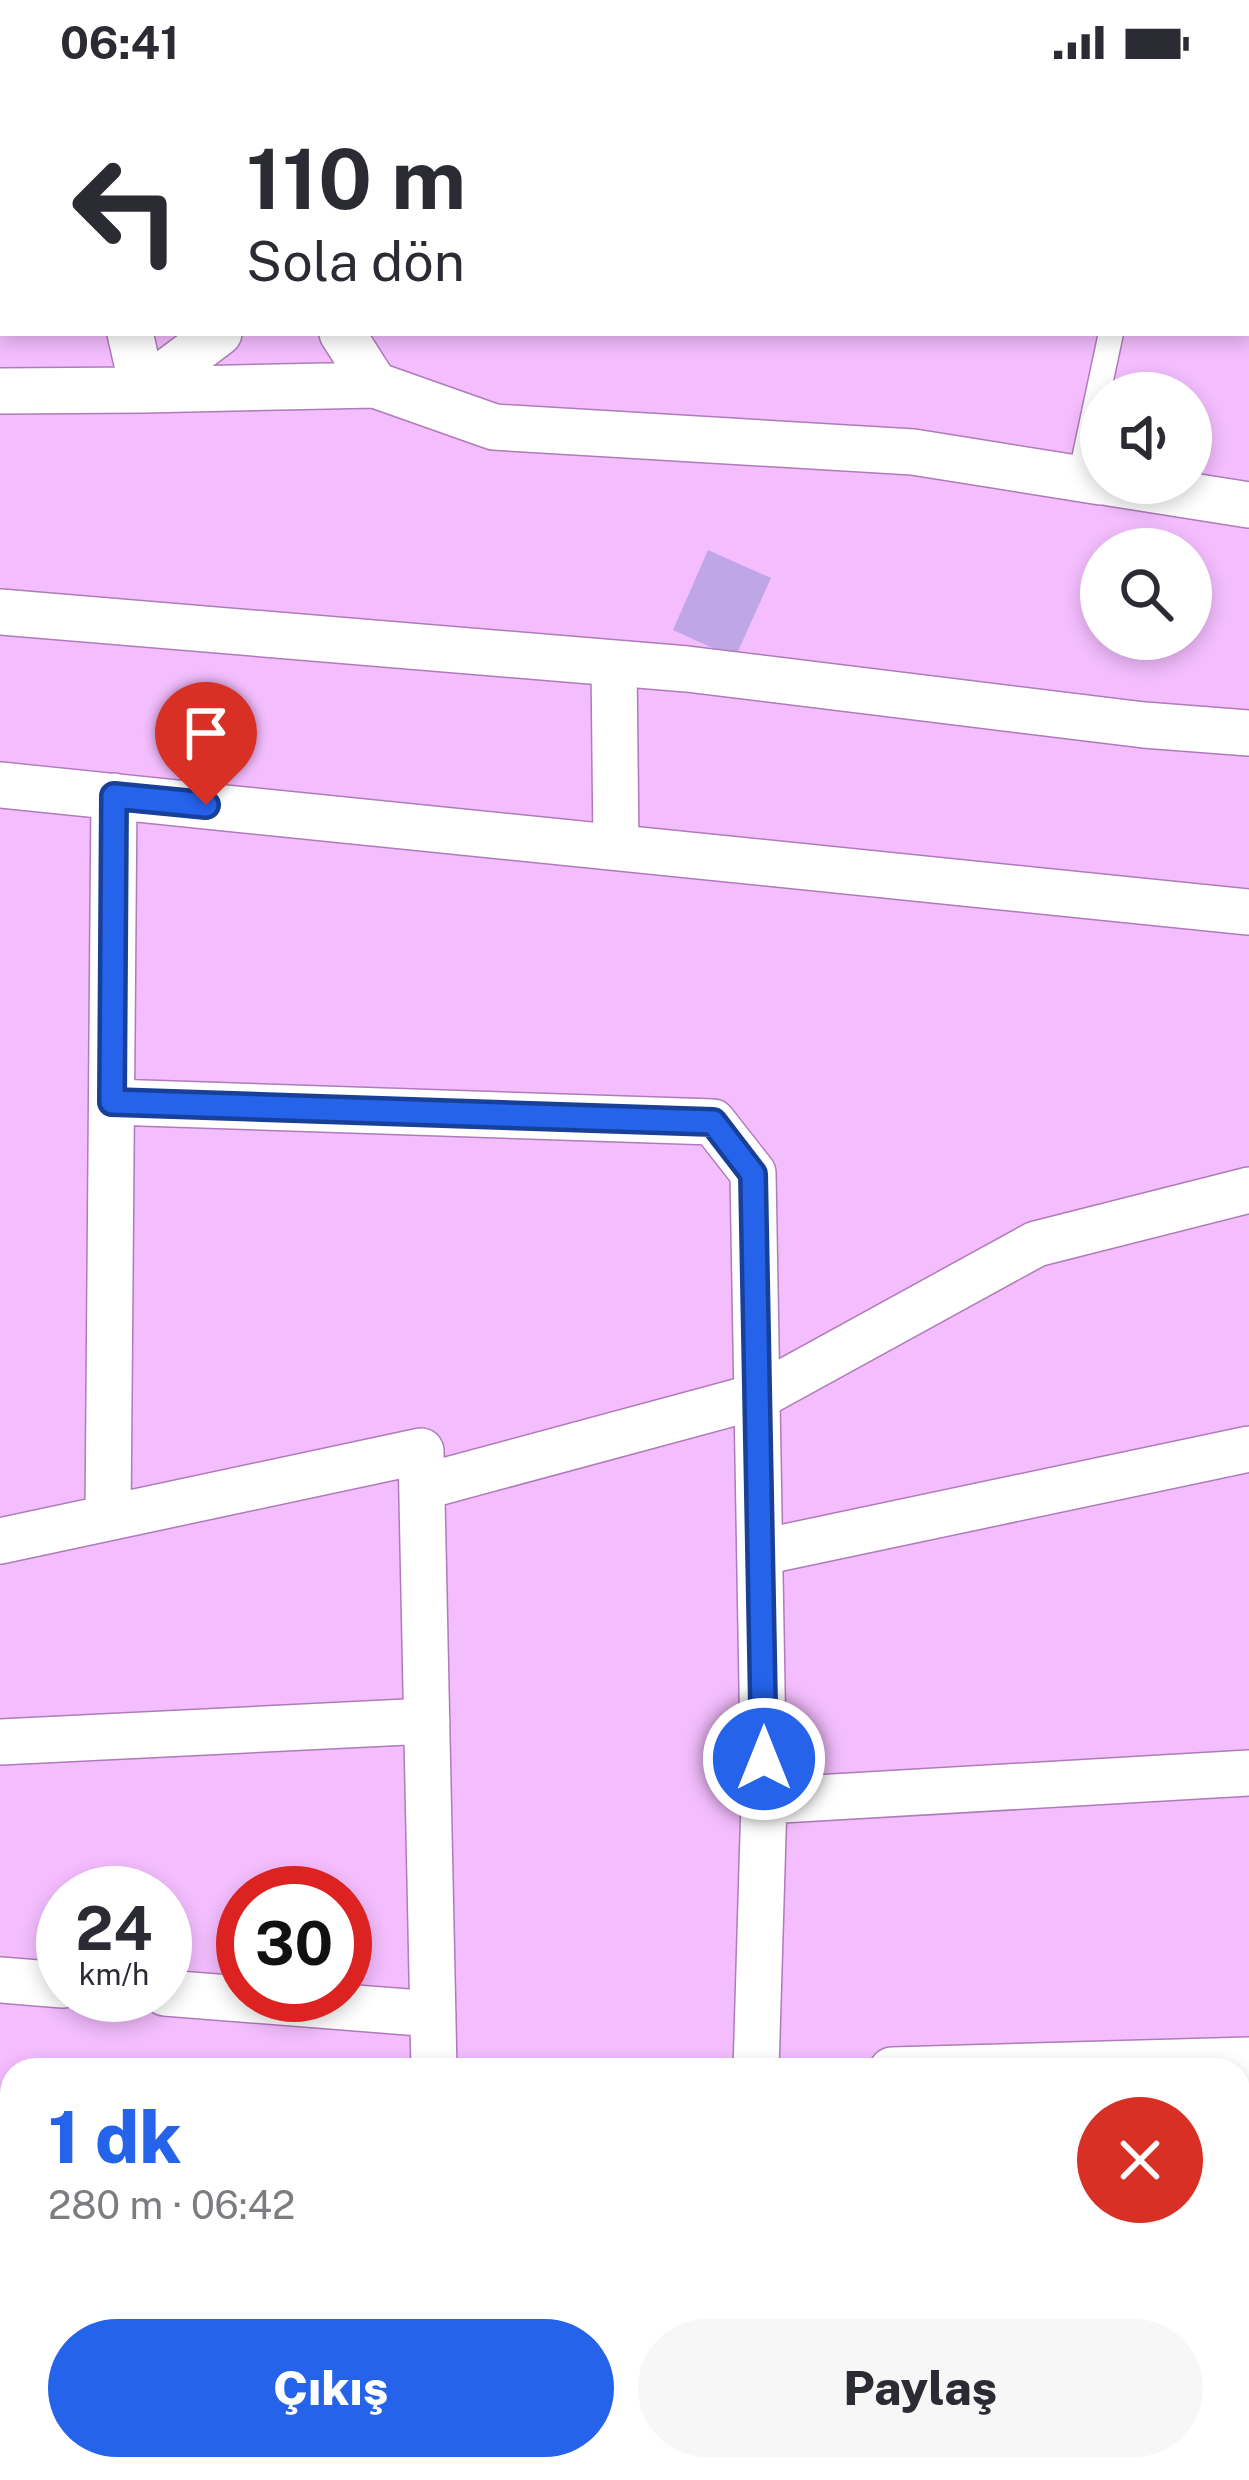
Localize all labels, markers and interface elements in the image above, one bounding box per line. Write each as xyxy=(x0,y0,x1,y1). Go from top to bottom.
text: 06:41 xyxy=(60,16,179,69)
text: 110 m xyxy=(246,129,466,228)
icon: left xyxy=(48,132,204,288)
text: Sola dön xyxy=(246,230,465,293)
map controls xyxy=(1080,372,1212,660)
button: sound xyxy=(1080,372,1212,504)
button: search xyxy=(1080,528,1212,660)
pin xyxy=(155,682,257,805)
icon: arrive xyxy=(173,700,239,766)
position arrow xyxy=(701,1696,827,1822)
speed limit sign: 30 xyxy=(216,1866,372,2022)
text: 24 xyxy=(75,1893,153,1964)
text: km/h xyxy=(79,1956,149,1992)
text: 1 dk xyxy=(48,2095,182,2179)
button: close xyxy=(1077,2097,1203,2223)
text: 280 m · 06:42 xyxy=(48,2182,295,2228)
button: Çıkış xyxy=(48,2319,614,2457)
button: Paylaş xyxy=(638,2319,1203,2457)

